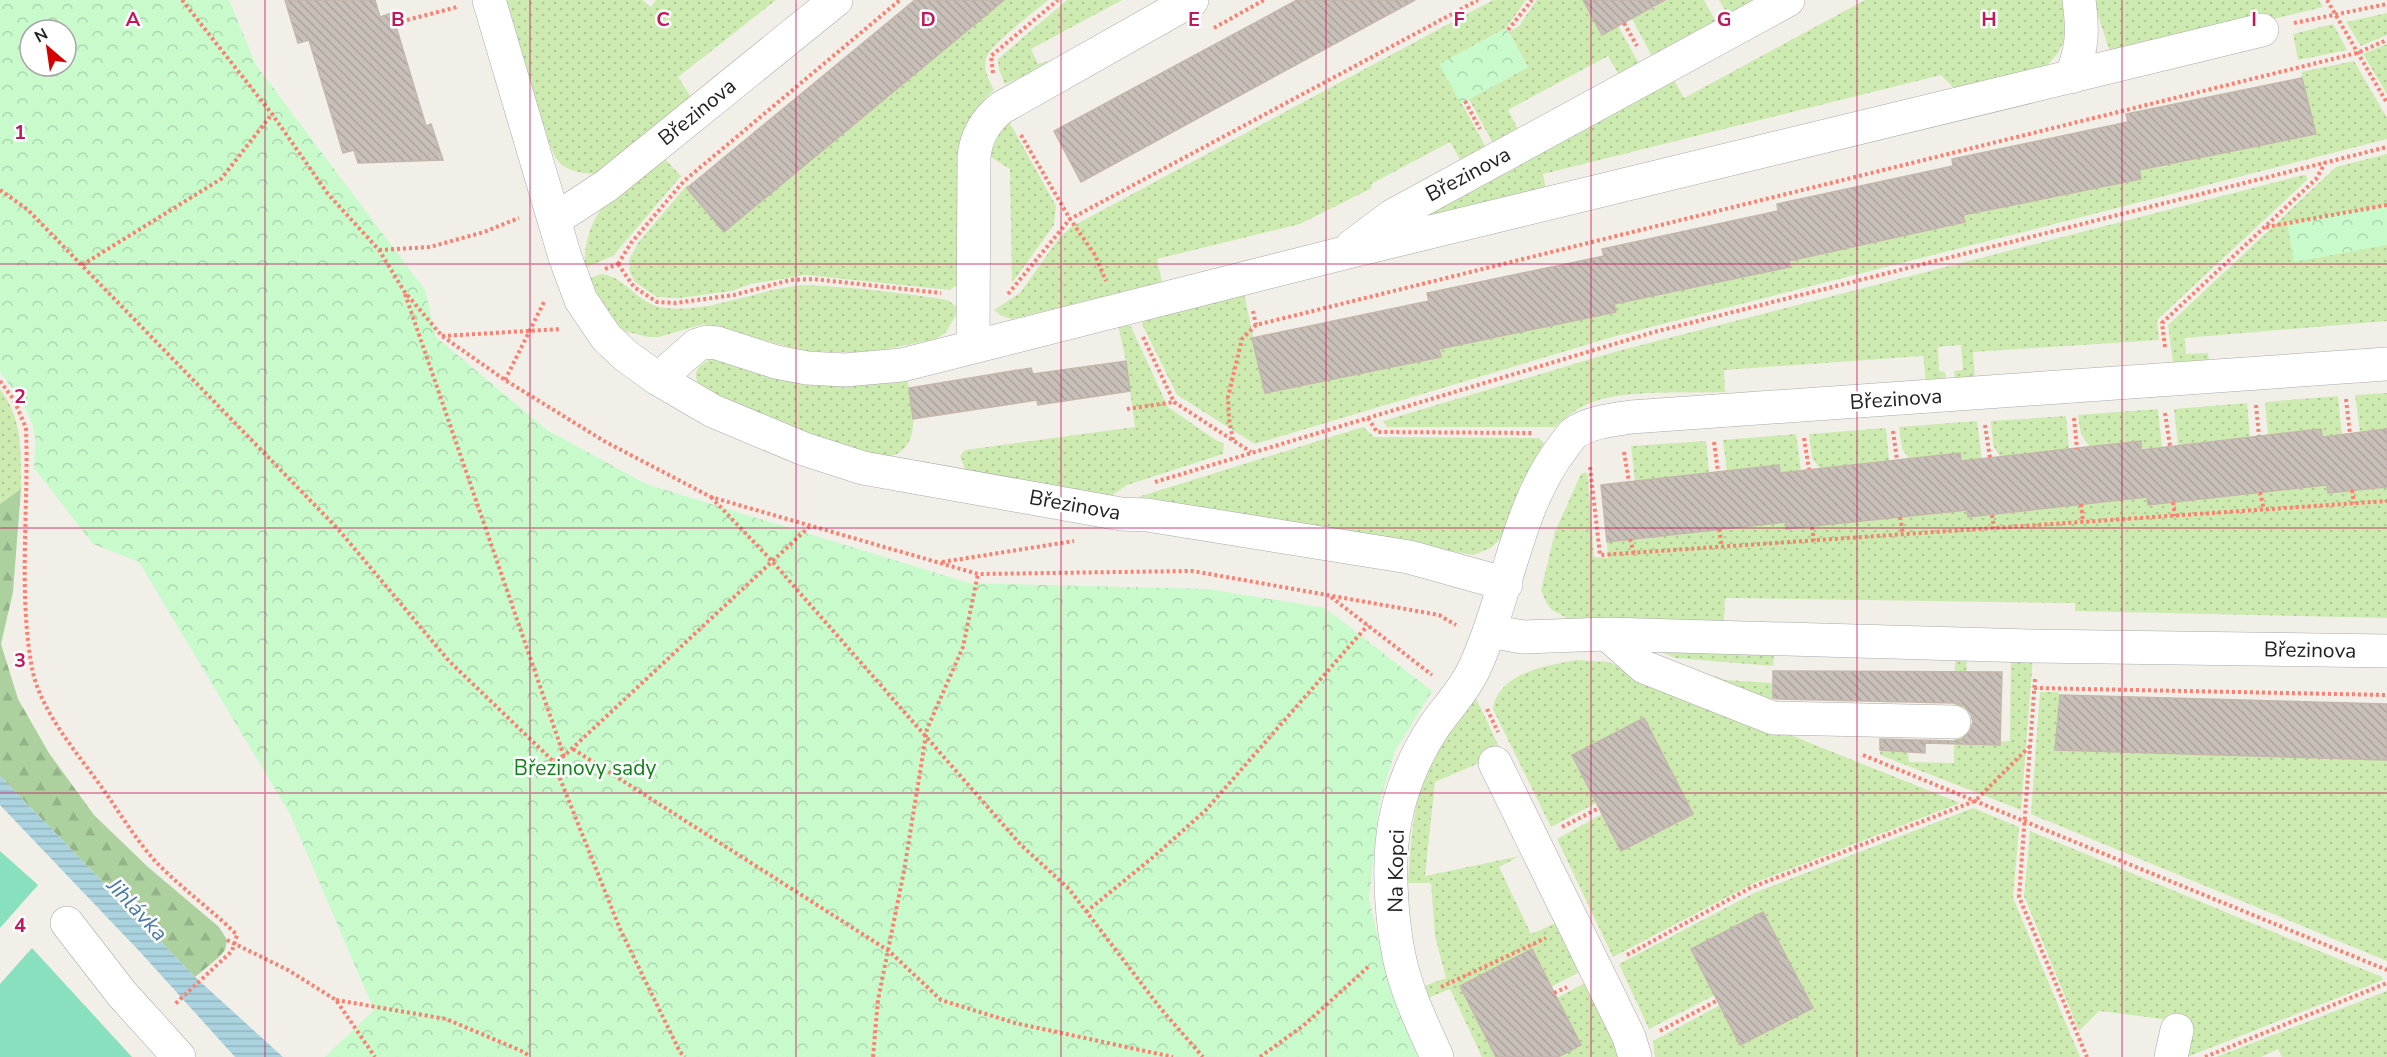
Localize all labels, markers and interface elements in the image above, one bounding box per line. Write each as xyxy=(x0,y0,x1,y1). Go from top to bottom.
text: A xyxy=(126,6,141,33)
text: B xyxy=(391,6,405,33)
text: C xyxy=(656,6,670,33)
text: D xyxy=(920,6,936,33)
text: E xyxy=(1188,6,1200,33)
text: F xyxy=(1453,6,1465,33)
text: G xyxy=(1717,6,1731,33)
text: H xyxy=(1981,6,1997,33)
text: I xyxy=(2251,6,2257,33)
north arrow xyxy=(18,18,78,78)
text: N xyxy=(31,23,52,48)
street label: Březinova xyxy=(652,72,742,152)
text: 1 xyxy=(14,119,26,146)
street label: Březinova xyxy=(1421,140,1515,208)
street label: Březinova xyxy=(1849,382,1943,416)
text: 2 xyxy=(14,383,26,410)
street label: Březinova xyxy=(1027,483,1123,527)
street label: Březinova xyxy=(2264,635,2356,665)
text: 3 xyxy=(14,647,26,674)
park label: Březinovy sady xyxy=(514,754,656,782)
street label: Na Kopci xyxy=(1381,829,1411,913)
water label: Jihlávka xyxy=(99,871,174,948)
text: 4 xyxy=(14,912,26,939)

